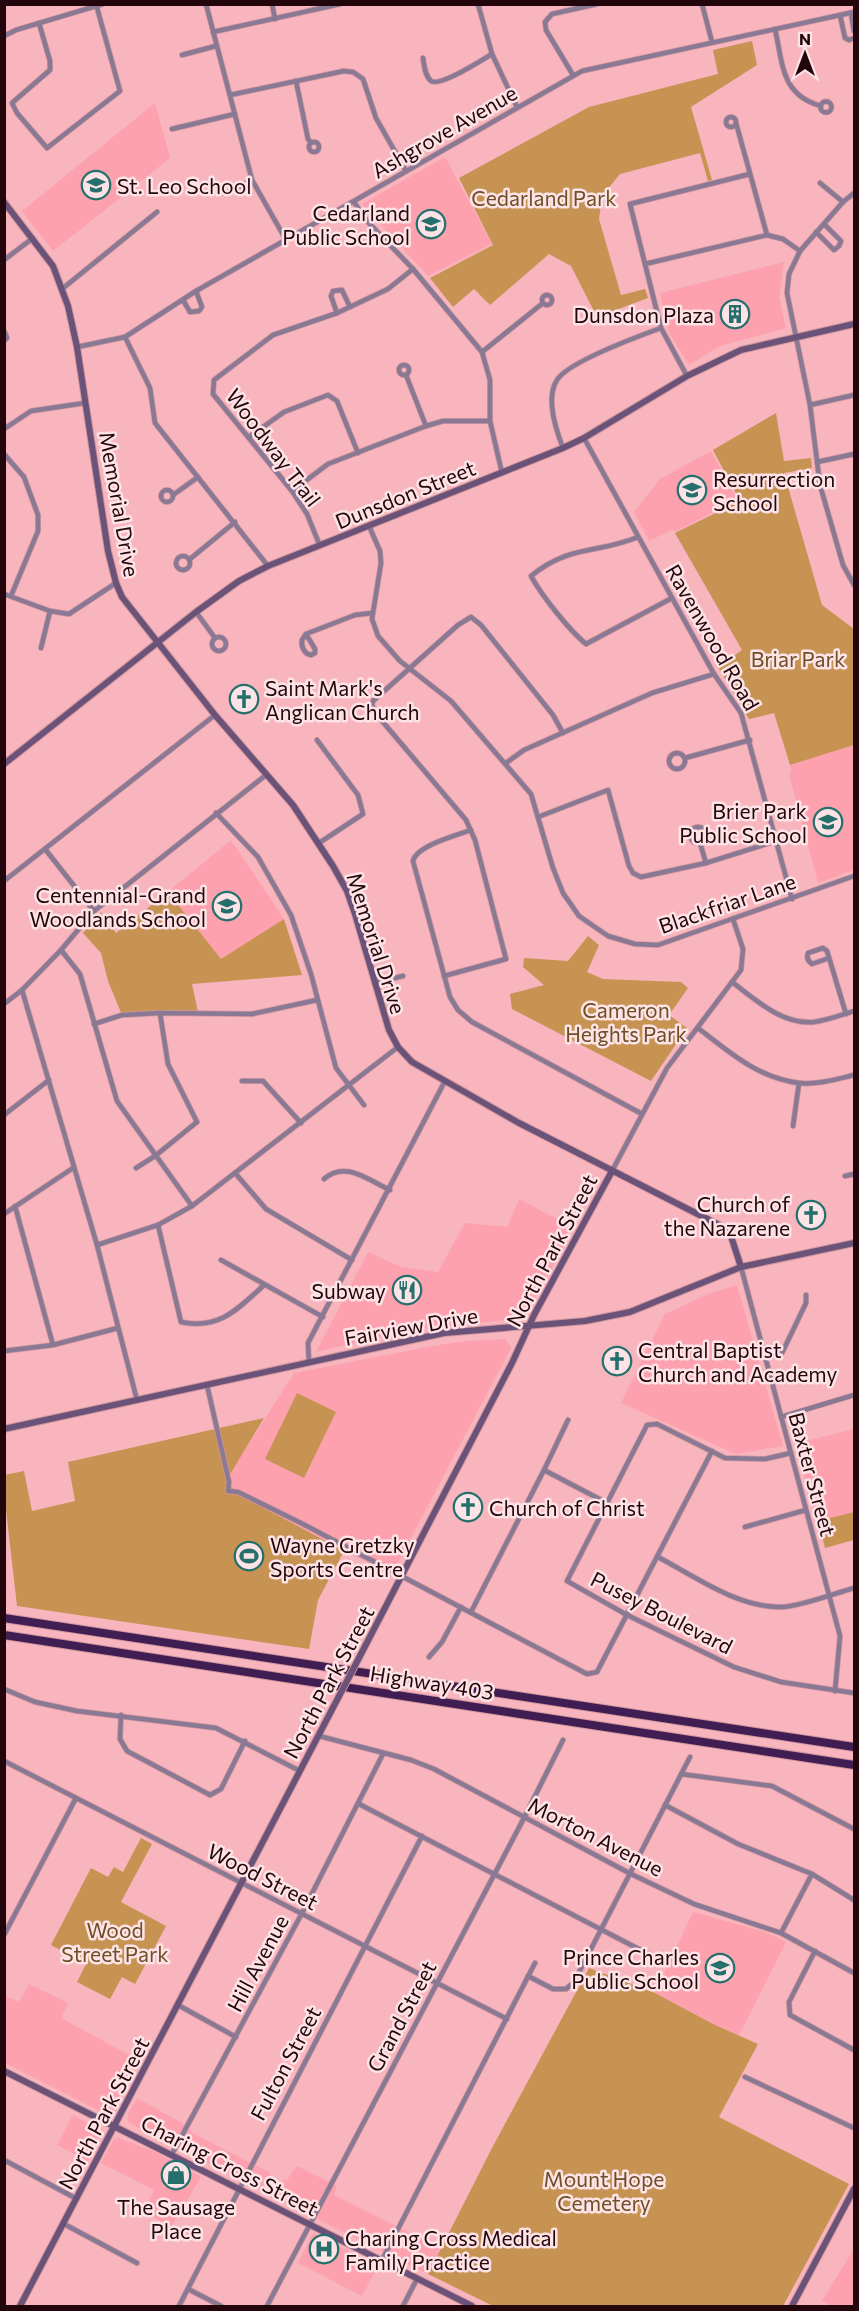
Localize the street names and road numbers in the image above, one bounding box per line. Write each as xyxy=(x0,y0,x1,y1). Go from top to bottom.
street label: Ashgrove Avenue xyxy=(367,79,521,183)
street label: Woodway Trail xyxy=(222,383,326,511)
street label: Memorial Drive xyxy=(95,430,145,578)
street label: Dunsdon Street xyxy=(331,455,479,533)
street label: Ravenwood Road xyxy=(661,559,765,715)
street label: Blackfriar Lane xyxy=(655,868,799,938)
street label: Memorial Drive xyxy=(342,869,412,1017)
street label: North Park Street xyxy=(500,1170,602,1330)
street label: Fairview Drive xyxy=(342,1302,480,1350)
street label: Baxter Street xyxy=(784,1409,842,1539)
street label: Pusey Boulevard xyxy=(587,1565,737,1659)
street label: North Park Street xyxy=(277,1602,379,1762)
street label: Highway 403 xyxy=(368,1660,496,1704)
street label: Morton Avenue xyxy=(524,1791,668,1881)
street label: Wood Street xyxy=(204,1837,322,1915)
street label: Hill Avenue xyxy=(221,1910,293,2016)
street label: Grand Street xyxy=(361,1956,441,2076)
street label: Fulton Street xyxy=(245,2002,325,2124)
street label: North Park Street xyxy=(52,2033,154,2193)
street label: Charing Cross Street xyxy=(137,2109,323,2221)

